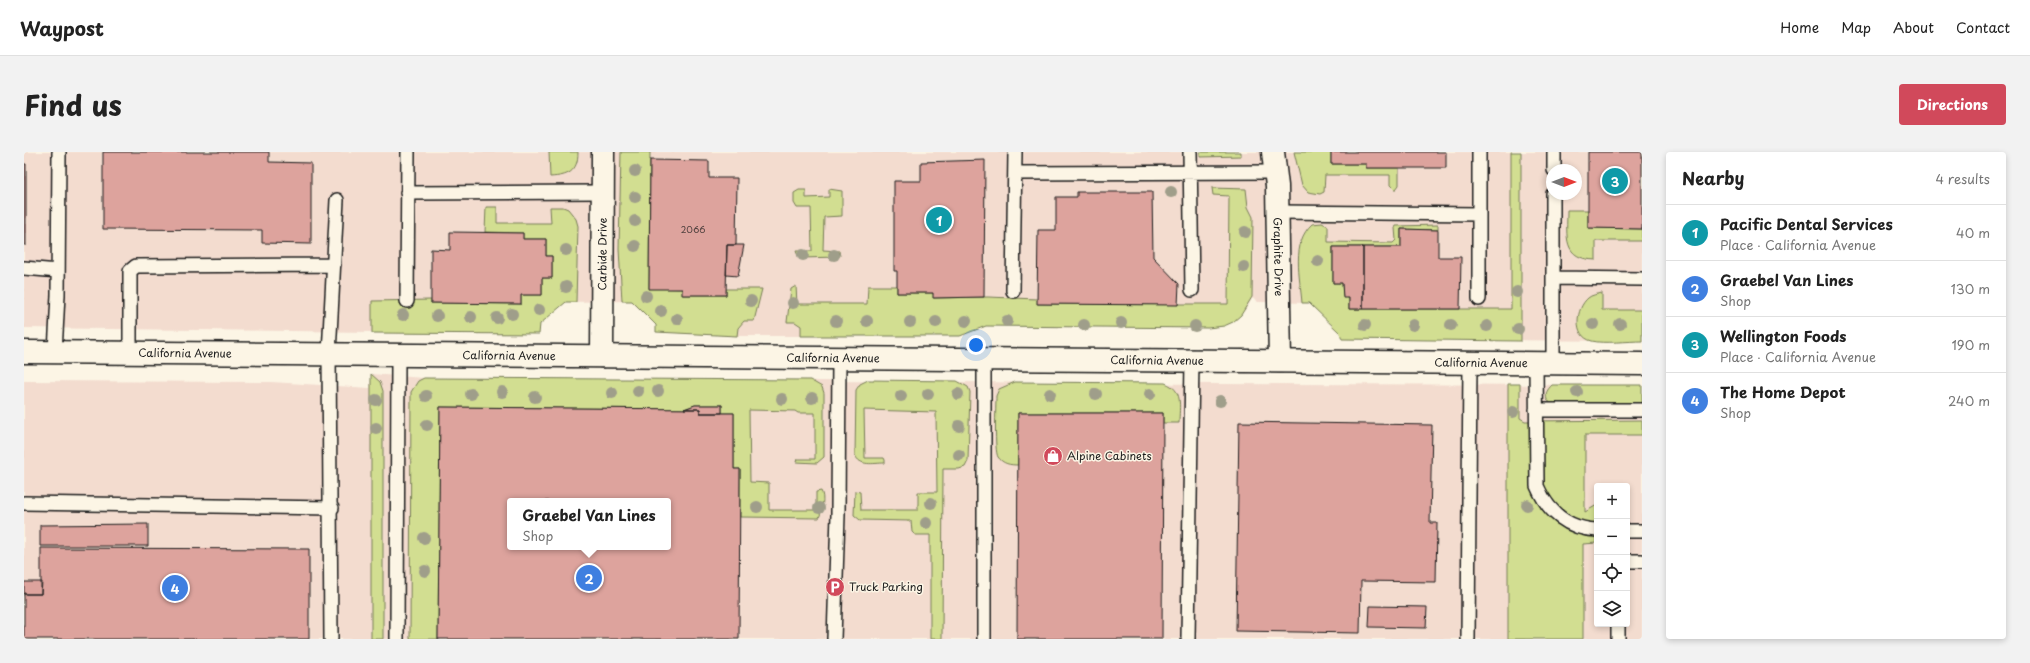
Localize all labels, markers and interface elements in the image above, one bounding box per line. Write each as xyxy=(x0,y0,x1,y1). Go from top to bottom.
text: Waypost xyxy=(20,14,104,42)
text: Home xyxy=(1780,17,1819,38)
text: Map xyxy=(1841,17,1871,38)
text: About xyxy=(1893,17,1934,38)
text: Contact xyxy=(1956,17,2010,38)
text: Find us xyxy=(24,83,122,126)
button: Directions xyxy=(1899,84,2006,125)
north arrow xyxy=(1546,164,1582,200)
text: Nearby xyxy=(1682,165,1744,191)
pin: 3 xyxy=(1602,166,1628,196)
text: 4 results xyxy=(1936,169,1990,188)
pin: 1 xyxy=(926,205,952,235)
text: Pacific Dental Services xyxy=(1720,212,1893,235)
street label: Carbide Drive xyxy=(593,217,611,290)
street label: Graphite Drive xyxy=(1270,217,1288,297)
house number: 2066 xyxy=(681,222,705,236)
text: 1 xyxy=(1692,223,1698,242)
text: 40 m xyxy=(1956,223,1990,242)
text: Place · California Avenue xyxy=(1720,235,1876,254)
text: Graebel Van Lines xyxy=(1720,268,1854,291)
text: 2 xyxy=(1690,279,1700,298)
text: 130 m xyxy=(1951,279,1990,298)
text: Shop xyxy=(1720,291,1751,310)
text: Wellington Foods xyxy=(1720,324,1846,347)
your location xyxy=(966,335,986,355)
text: 3 xyxy=(1691,335,1699,354)
text: 190 m xyxy=(1951,335,1990,354)
street label: California Avenue xyxy=(138,344,232,362)
street label: California Avenue xyxy=(462,346,556,364)
text: Place · California Avenue xyxy=(1720,347,1876,366)
street label: California Avenue xyxy=(786,349,880,366)
street label: California Avenue xyxy=(1110,351,1204,369)
street label: California Avenue xyxy=(1434,353,1528,371)
text: The Home Depot xyxy=(1720,380,1846,403)
text: 4 xyxy=(1691,391,1699,410)
text: 240 m xyxy=(1948,391,1990,410)
text: Shop xyxy=(1720,403,1751,422)
shop icon: Alpine Cabinets xyxy=(1042,445,1064,467)
place label: Alpine Cabinets xyxy=(1067,447,1152,464)
map controls xyxy=(1594,483,1630,627)
button: + xyxy=(1594,483,1630,519)
popup xyxy=(507,498,671,550)
text: Graebel Van Lines xyxy=(522,503,656,526)
button: − xyxy=(1594,519,1630,555)
text: Shop xyxy=(522,526,553,545)
button: locate xyxy=(1594,555,1630,591)
pin: 2 xyxy=(576,563,602,593)
pin: 4 xyxy=(162,573,188,603)
parking icon: Truck Parking xyxy=(824,576,846,598)
place label: Truck Parking xyxy=(849,578,923,595)
button: layers xyxy=(1594,591,1630,627)

